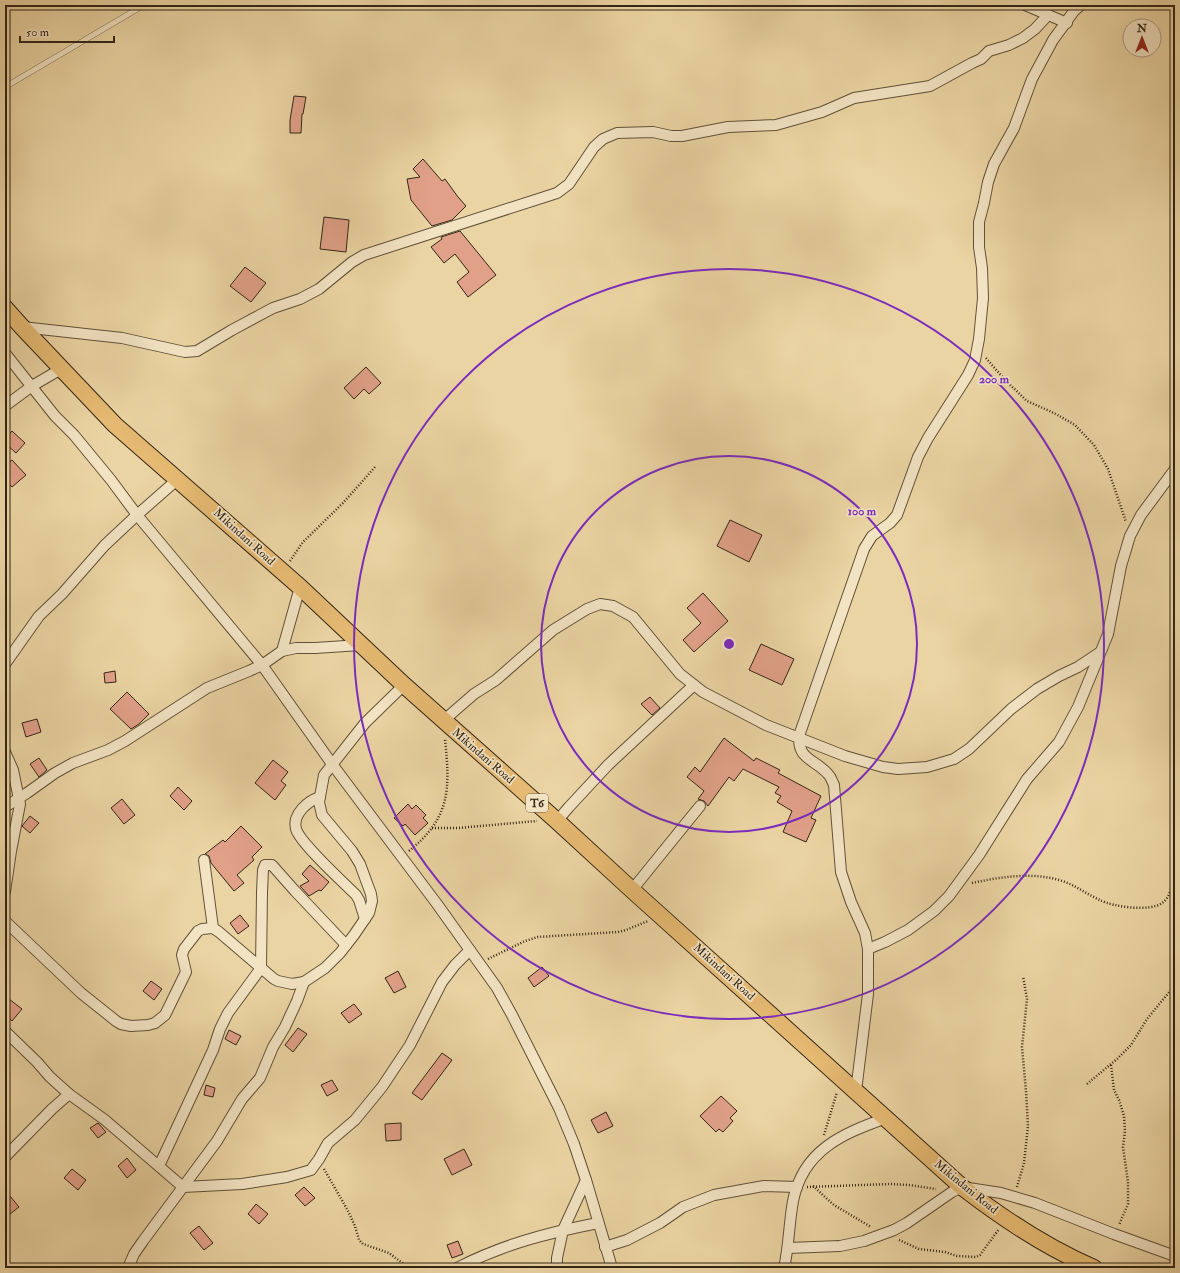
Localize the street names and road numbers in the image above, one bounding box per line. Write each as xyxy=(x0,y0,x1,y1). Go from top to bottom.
street label: Mikindani Road xyxy=(210,505,278,569)
street label: Mikindani Road xyxy=(449,725,517,787)
road number: T6 xyxy=(526,794,548,812)
street label: Mikindani Road xyxy=(690,940,758,1004)
street label: Mikindani Road xyxy=(931,1157,1001,1217)

